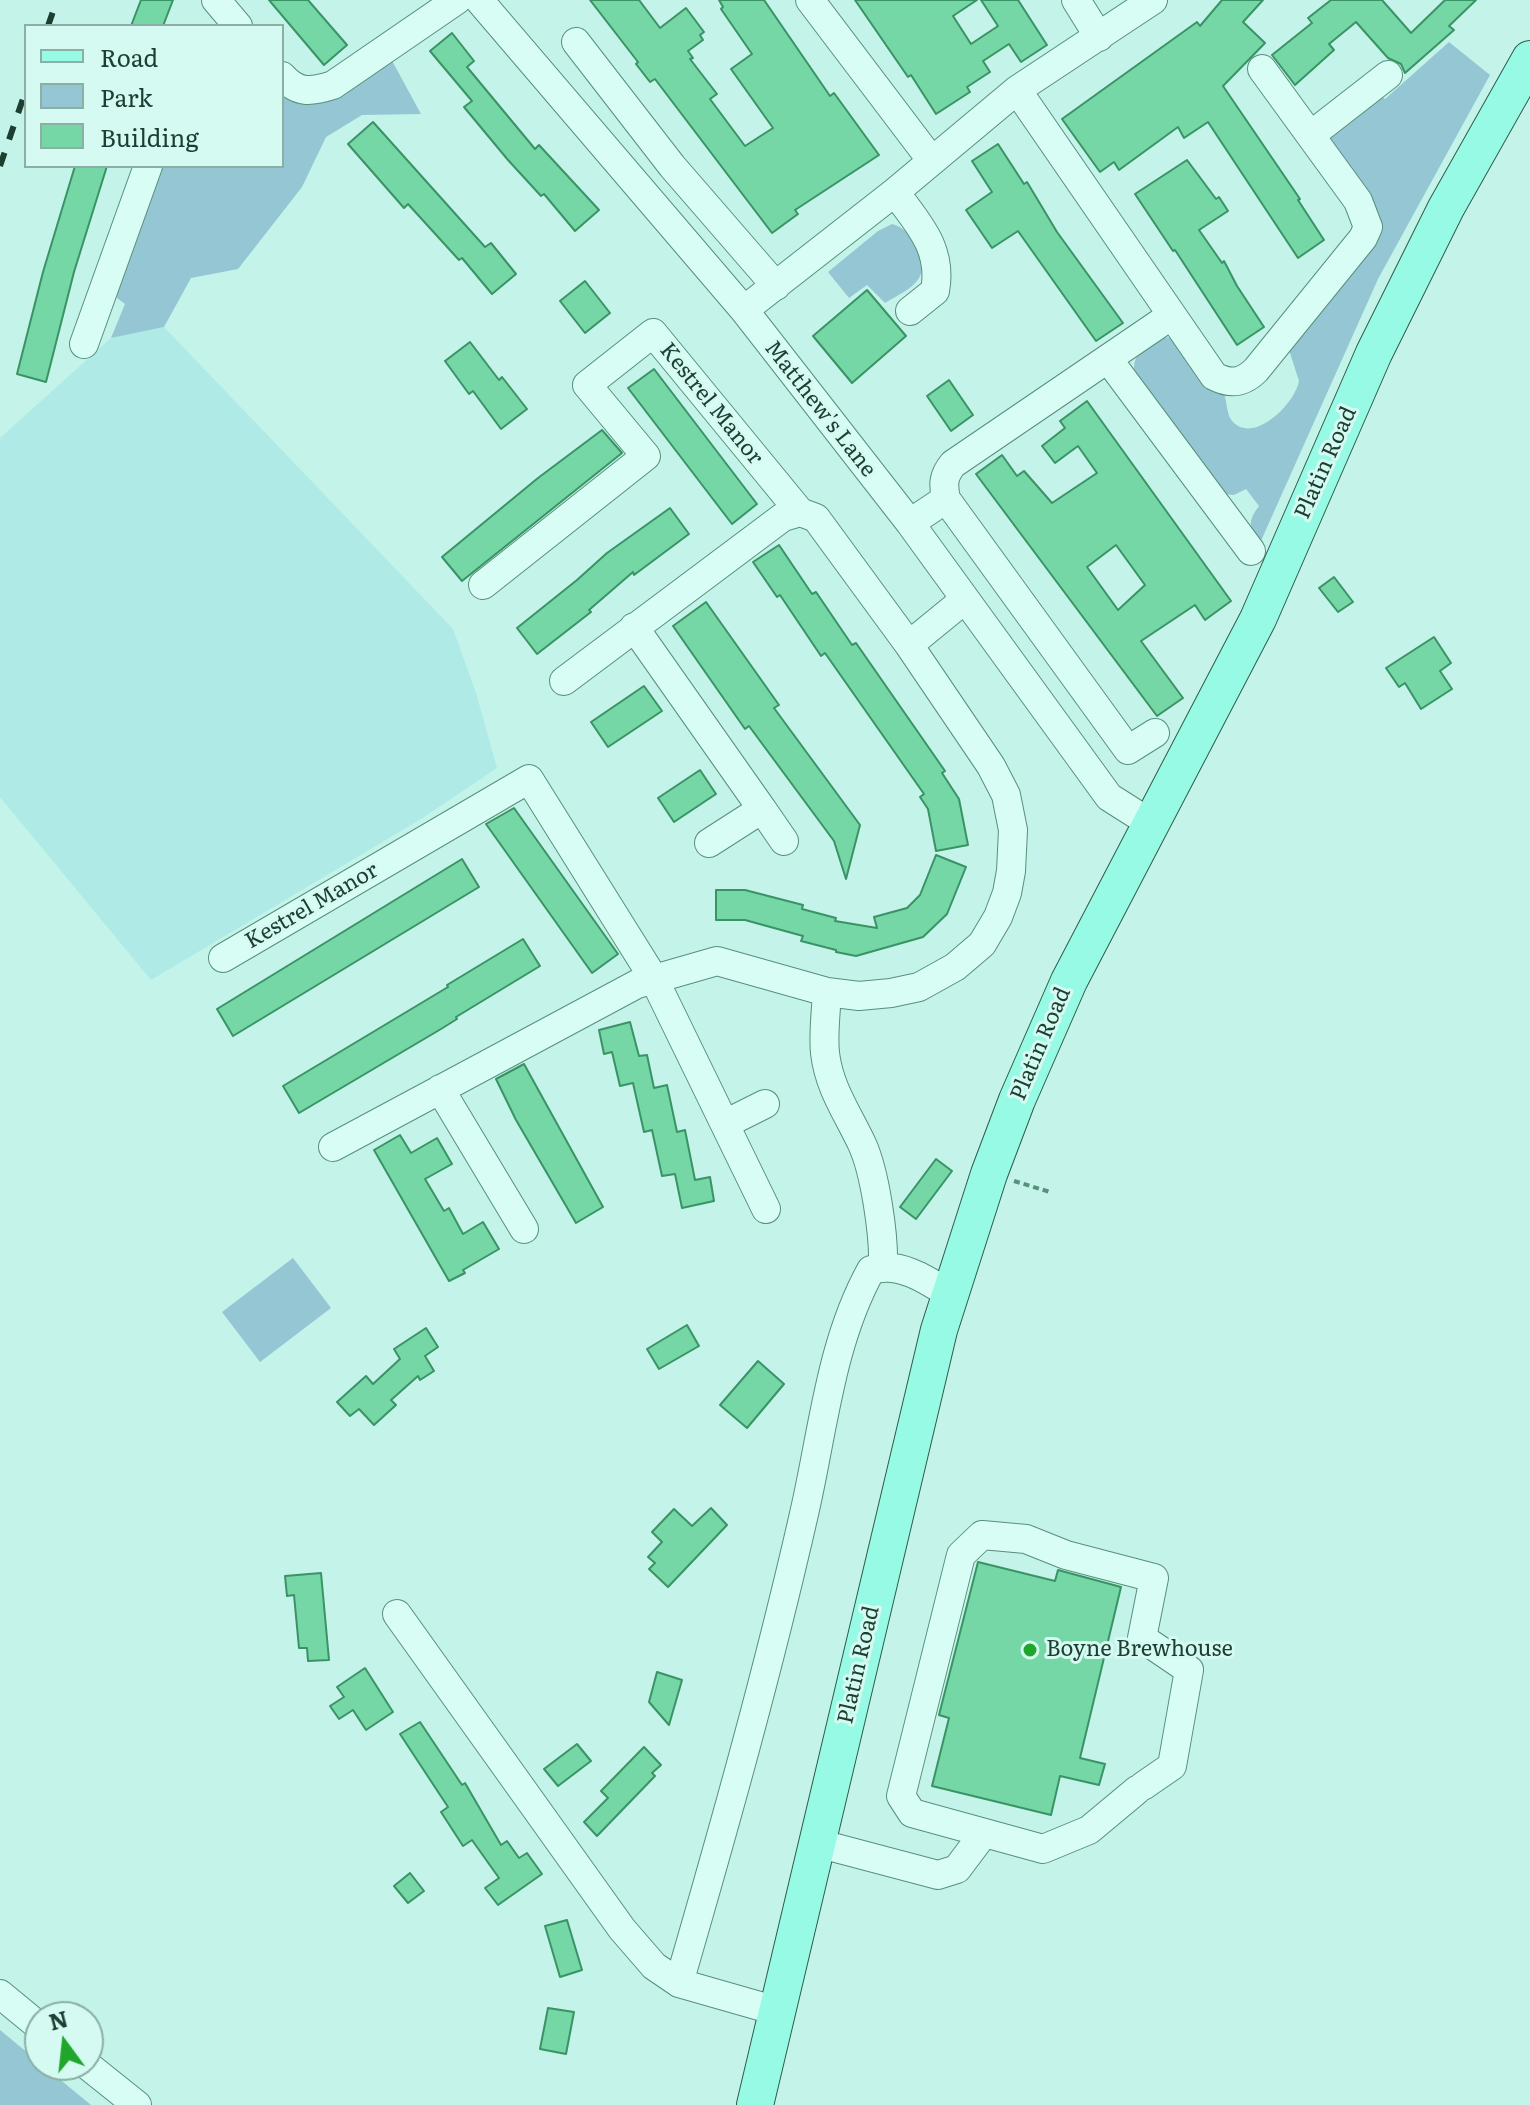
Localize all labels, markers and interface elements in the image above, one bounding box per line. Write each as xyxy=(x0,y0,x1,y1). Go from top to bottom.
legend xyxy=(24,24,284,168)
text: Road xyxy=(100,39,158,74)
text: Park xyxy=(100,79,153,114)
text: Building xyxy=(100,119,199,154)
street label: Matthew's Lane xyxy=(759,336,881,482)
street label: Kestrel Manor xyxy=(654,338,768,470)
street label: Platin Road xyxy=(1289,403,1363,523)
street label: Kestrel Manor xyxy=(241,857,383,955)
street label: Platin Road xyxy=(1005,983,1077,1105)
street label: Platin Road xyxy=(833,1603,885,1727)
place label: Boyne Brewhouse xyxy=(1046,1637,1233,1663)
marker: Boyne Brewhouse xyxy=(1021,1641,1039,1659)
north arrow xyxy=(24,2001,104,2081)
text: N xyxy=(45,2001,71,2038)

